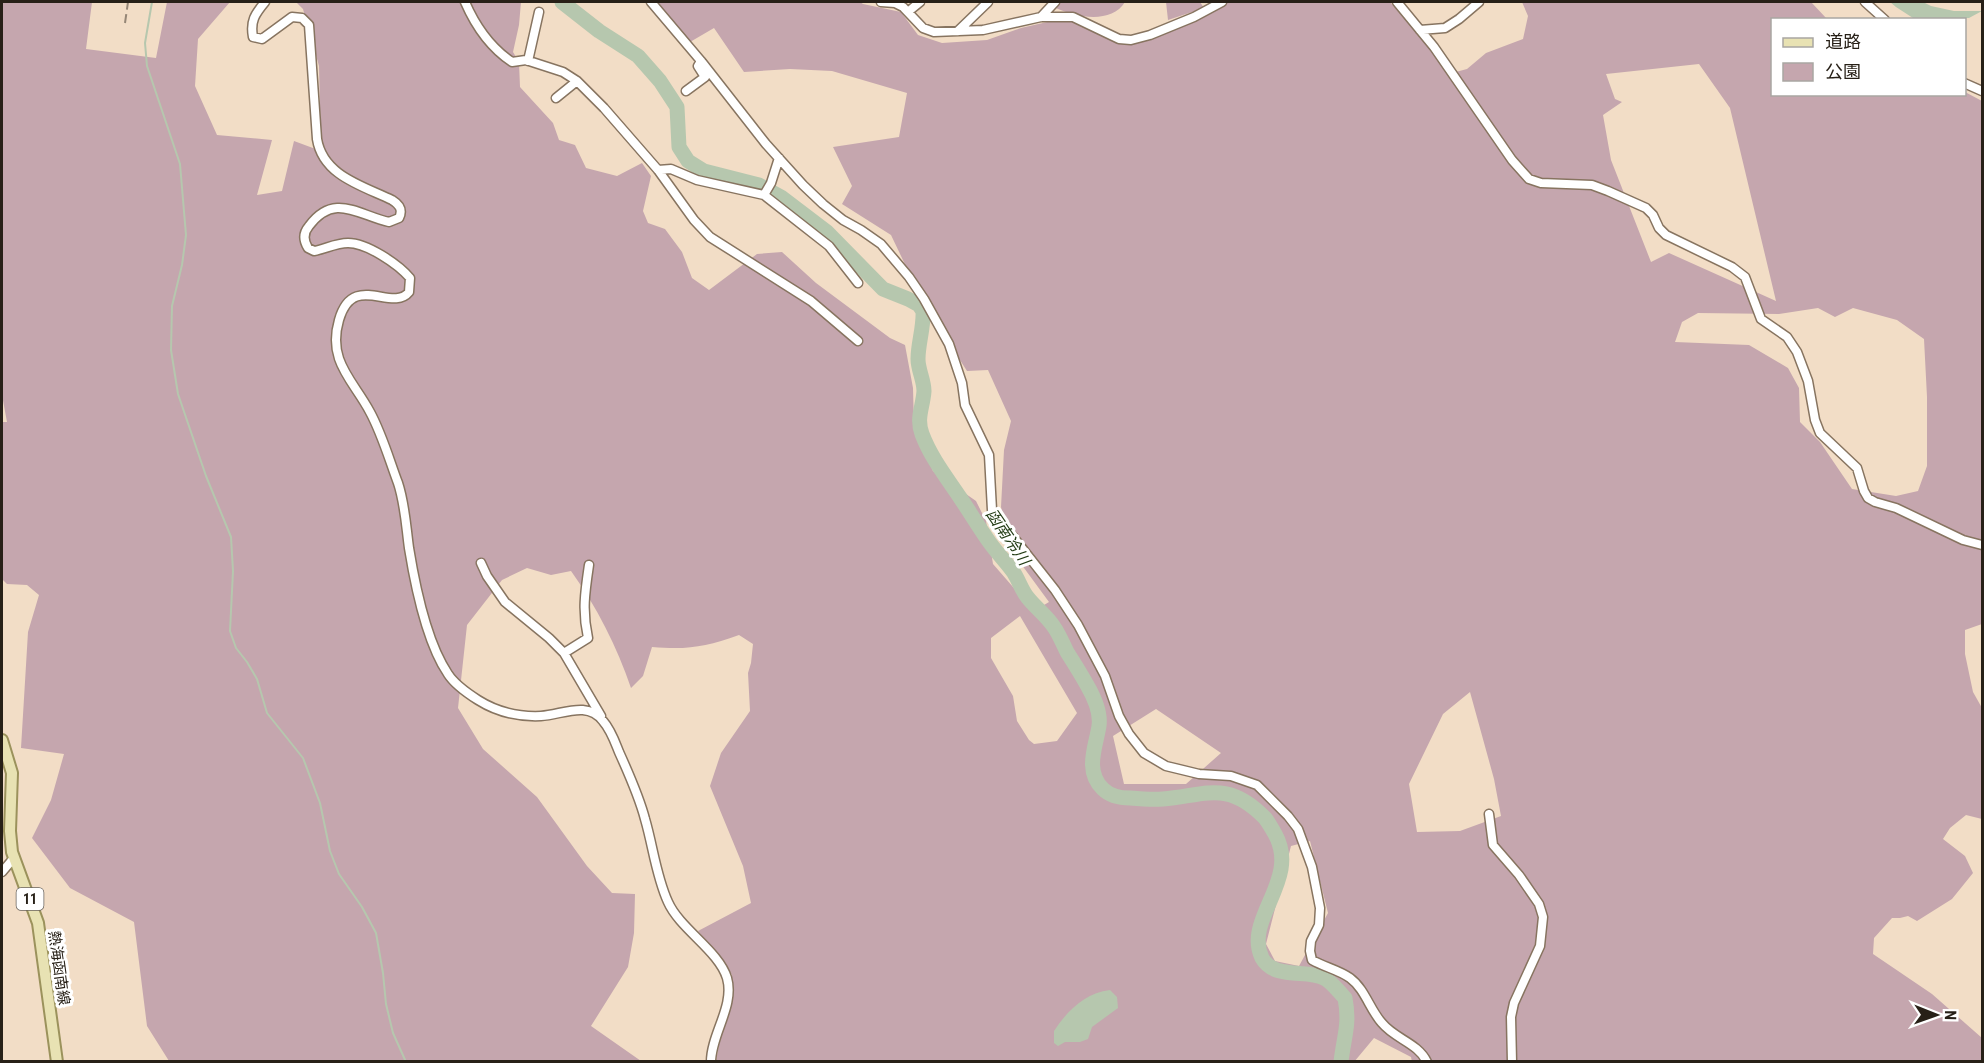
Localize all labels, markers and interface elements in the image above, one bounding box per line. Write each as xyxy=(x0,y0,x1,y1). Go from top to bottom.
legend xyxy=(1771,18,1966,96)
text: 道路 xyxy=(1825,31,1861,52)
text: 公園 xyxy=(1825,61,1861,82)
water label: 函南冷川 xyxy=(982,505,1035,570)
road number: 11 xyxy=(16,888,44,910)
street label: 熱海函南線 xyxy=(45,930,73,1006)
north arrow xyxy=(1906,985,1966,1045)
text: N xyxy=(1941,1010,1960,1020)

